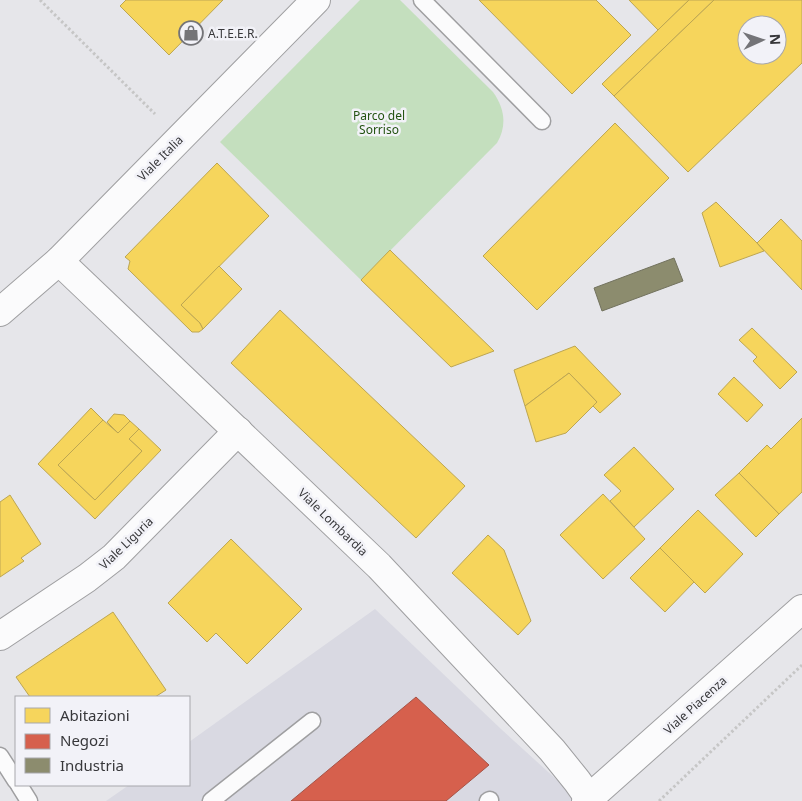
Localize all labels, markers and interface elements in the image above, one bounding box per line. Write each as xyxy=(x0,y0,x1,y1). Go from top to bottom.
north arrow xyxy=(737,15,787,65)
shop icon: A.T.E.E.R. xyxy=(178,20,204,46)
place label: A.T.E.E.R. xyxy=(208,25,258,42)
text: N xyxy=(766,33,785,45)
park label: Parco del Sorriso xyxy=(353,107,405,138)
street label: Viale Italia xyxy=(133,131,187,185)
street label: Viale Lombardia xyxy=(294,484,372,560)
street label: Viale Liguria xyxy=(95,513,157,573)
street label: Viale Piacenza xyxy=(660,672,730,738)
legend xyxy=(15,696,190,786)
text: Abitazioni xyxy=(60,705,130,725)
text: Negozi xyxy=(60,730,109,750)
text: Industria xyxy=(60,755,124,775)

